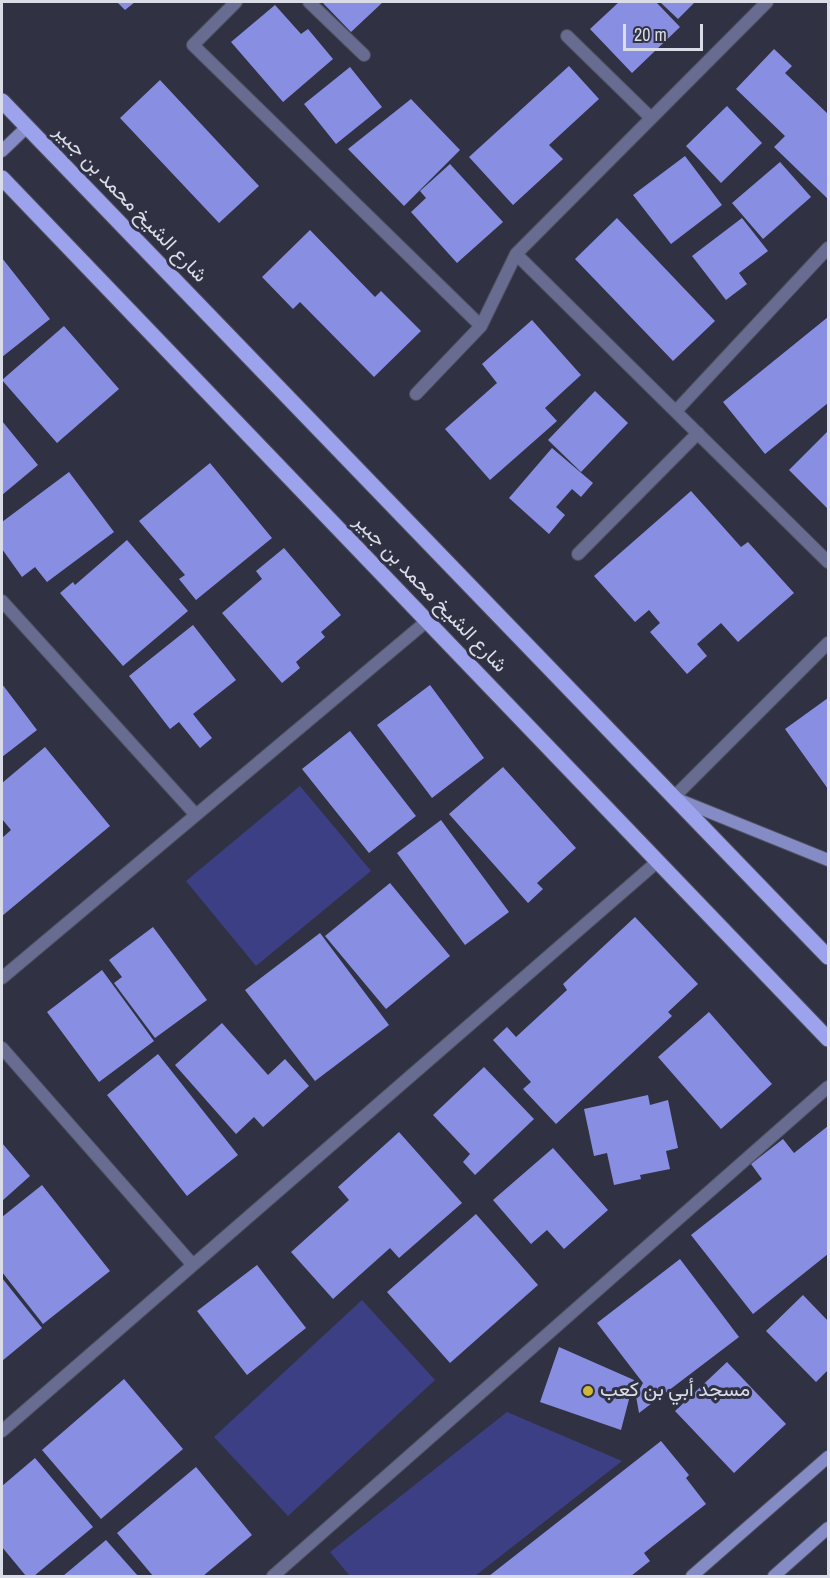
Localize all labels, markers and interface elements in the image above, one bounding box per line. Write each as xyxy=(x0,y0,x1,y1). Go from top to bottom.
scale bar xyxy=(626,12,706,50)
text: 20 m xyxy=(634,22,667,47)
street label: شارع الشيخ محمد بن جبير xyxy=(48,120,212,288)
street label: شارع الشيخ محمد بن جبير xyxy=(348,510,512,678)
place label: مسجد أبي بن كعب xyxy=(600,1379,750,1403)
marker: مسجد أبي بن كعب xyxy=(581,1384,595,1398)

